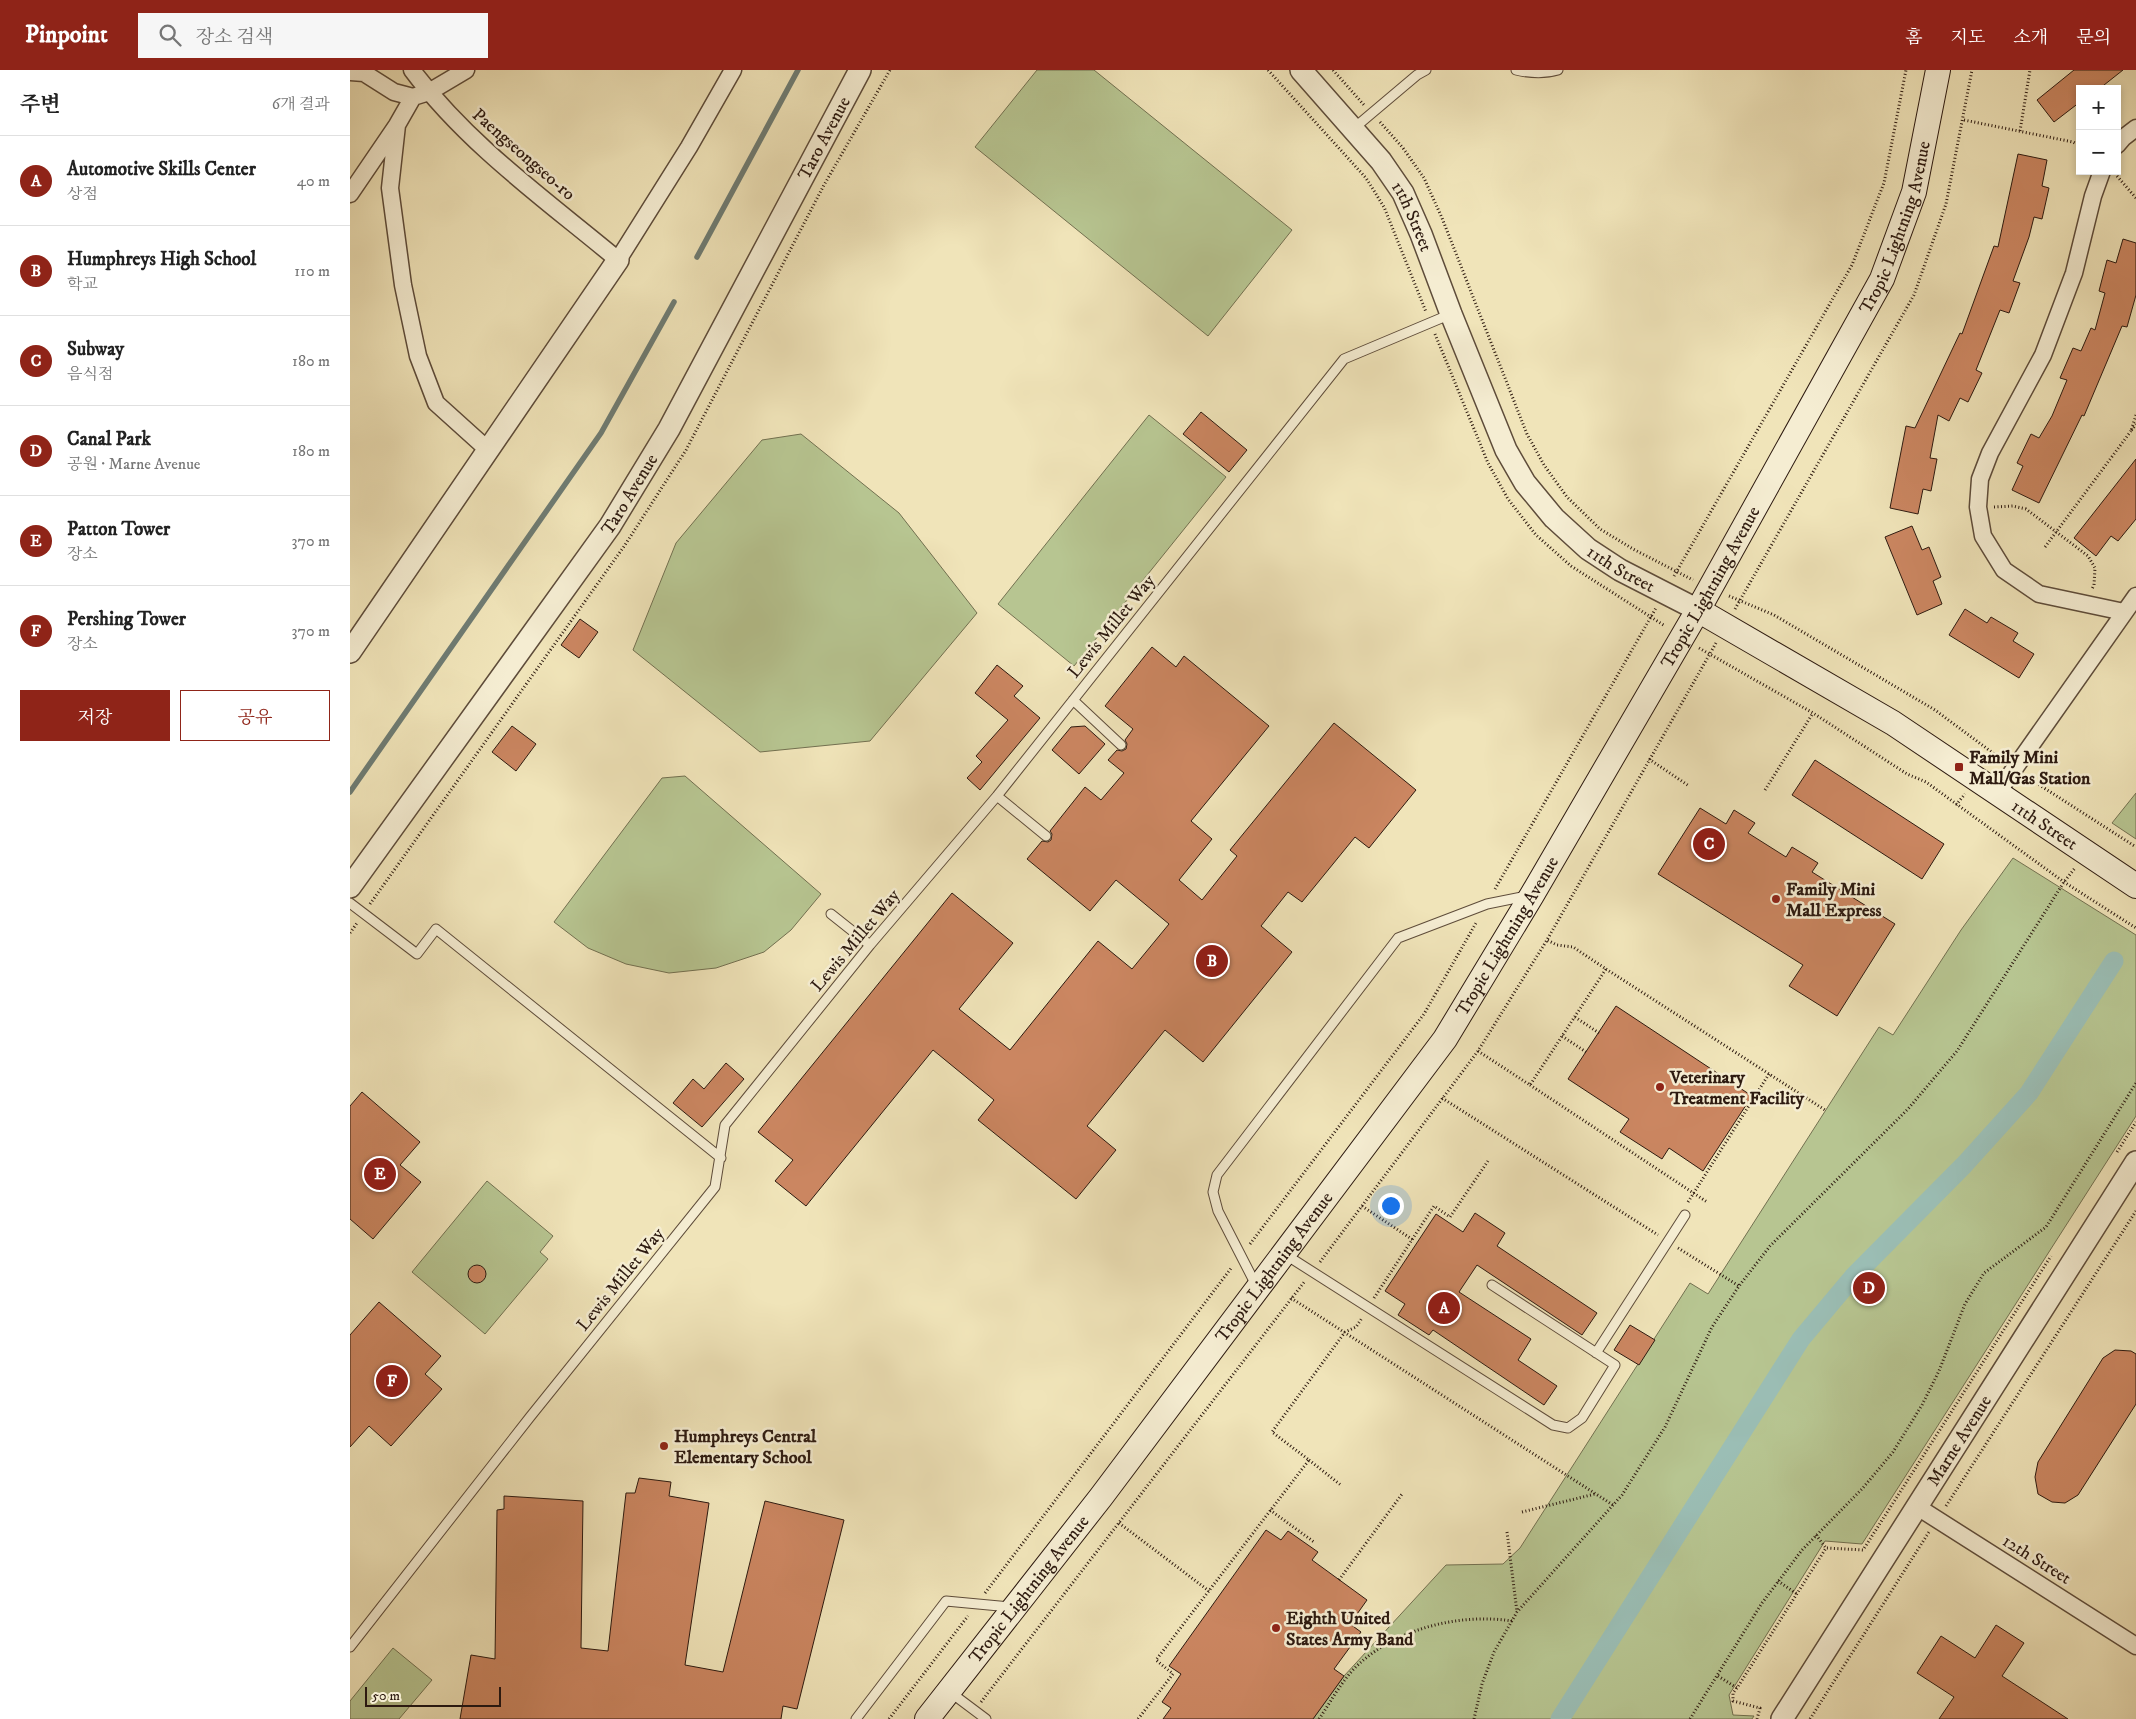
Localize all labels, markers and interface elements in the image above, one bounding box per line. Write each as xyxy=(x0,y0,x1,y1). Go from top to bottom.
search box xyxy=(138,13,488,58)
text: Pinpoint xyxy=(25,20,108,50)
icon: search xyxy=(156,21,184,49)
text: 장소 검색 xyxy=(196,26,273,49)
text: 홈 xyxy=(1905,27,1923,49)
text: 지도 xyxy=(1951,27,1985,49)
text: 소개 xyxy=(2013,27,2048,49)
text: 문의 xyxy=(2076,27,2111,49)
map controls xyxy=(2076,85,2121,175)
button: + xyxy=(2076,85,2121,130)
text: 주변 xyxy=(20,92,61,118)
street label: Taro Avenue xyxy=(794,93,856,184)
text: 6개 결과 xyxy=(272,94,330,114)
street label: Paengseongseo-ro xyxy=(467,104,579,206)
button: − xyxy=(2076,130,2121,175)
street label: Tropic Lightning Avenue xyxy=(1855,139,1936,318)
text: Automotive Skills Center xyxy=(67,158,256,181)
text: A xyxy=(31,171,41,191)
text: 40 m xyxy=(297,171,330,191)
street label: 11th Street xyxy=(1386,177,1437,255)
text: 상점 xyxy=(67,184,98,204)
text: Humphreys High School xyxy=(67,248,256,271)
text: B xyxy=(31,261,41,281)
text: 110 m xyxy=(294,261,330,281)
text: 학교 xyxy=(67,274,98,294)
text: Subway xyxy=(67,338,124,361)
text: C xyxy=(31,351,41,371)
text: 180 m xyxy=(292,351,330,371)
text: 음식점 xyxy=(67,364,113,384)
text: Canal Park xyxy=(67,428,151,451)
text: D xyxy=(30,441,42,461)
text: 180 m xyxy=(292,441,330,461)
street label: Taro Avenue xyxy=(597,450,663,540)
text: 공원 · Marne Avenue xyxy=(67,454,201,474)
street label: Tropic Lightning Avenue xyxy=(1657,503,1765,672)
text: Patton Tower xyxy=(67,518,170,541)
text: E xyxy=(30,531,42,551)
text: 370 m xyxy=(292,531,330,551)
street label: 11th Street xyxy=(1582,541,1658,598)
text: 장소 xyxy=(67,544,98,564)
street label: Lewis Millet Way xyxy=(1063,570,1161,683)
text: Pershing Tower xyxy=(67,608,186,631)
text: F xyxy=(31,621,41,641)
text: 370 m xyxy=(292,621,330,641)
text: 장소 xyxy=(67,634,98,654)
button: 저장 xyxy=(20,690,170,741)
button: 공유 xyxy=(180,690,330,741)
place label: Family Mini Mall/Gas Station xyxy=(1969,747,2091,790)
marker: Family Mini Mall/Gas Station xyxy=(1953,761,1965,773)
street label: 11th Street xyxy=(2007,796,2082,856)
pin: C xyxy=(1693,825,1725,863)
street label: Tropic Lightning Avenue xyxy=(1451,853,1564,1020)
place label: Family Mini Mall Express xyxy=(1786,879,1882,922)
street label: Lewis Millet Way xyxy=(807,885,905,996)
marker: Family Mini Mall Express xyxy=(1770,893,1782,905)
pin: B xyxy=(1196,942,1228,980)
place label: Veterinary Treatment Facility xyxy=(1669,1067,1804,1110)
marker: Veterinary Treatment Facility xyxy=(1654,1081,1666,1093)
pin: E xyxy=(364,1155,396,1193)
street label: Tropic Lightning Avenue xyxy=(1211,1188,1338,1347)
your location xyxy=(1378,1193,1404,1219)
street label: Lewis Millet Way xyxy=(572,1223,670,1336)
pin: D xyxy=(1853,1269,1885,1307)
pin: A xyxy=(1428,1289,1460,1327)
pin: F xyxy=(376,1362,408,1400)
street label: Marne Avenue xyxy=(1923,1391,1997,1491)
place label: Humphreys Central Elementary School xyxy=(674,1426,817,1469)
marker: Humphreys Central Elementary School xyxy=(658,1440,670,1452)
street label: Tropic Lightning Avenue xyxy=(965,1511,1094,1668)
street label: 12th Street xyxy=(1998,1530,2075,1590)
place label: Eighth United States Army Band xyxy=(1286,1608,1414,1651)
marker: Eighth United States Army Band xyxy=(1270,1622,1282,1634)
scale bar xyxy=(365,1684,501,1707)
text: 50 m xyxy=(372,1687,400,1705)

